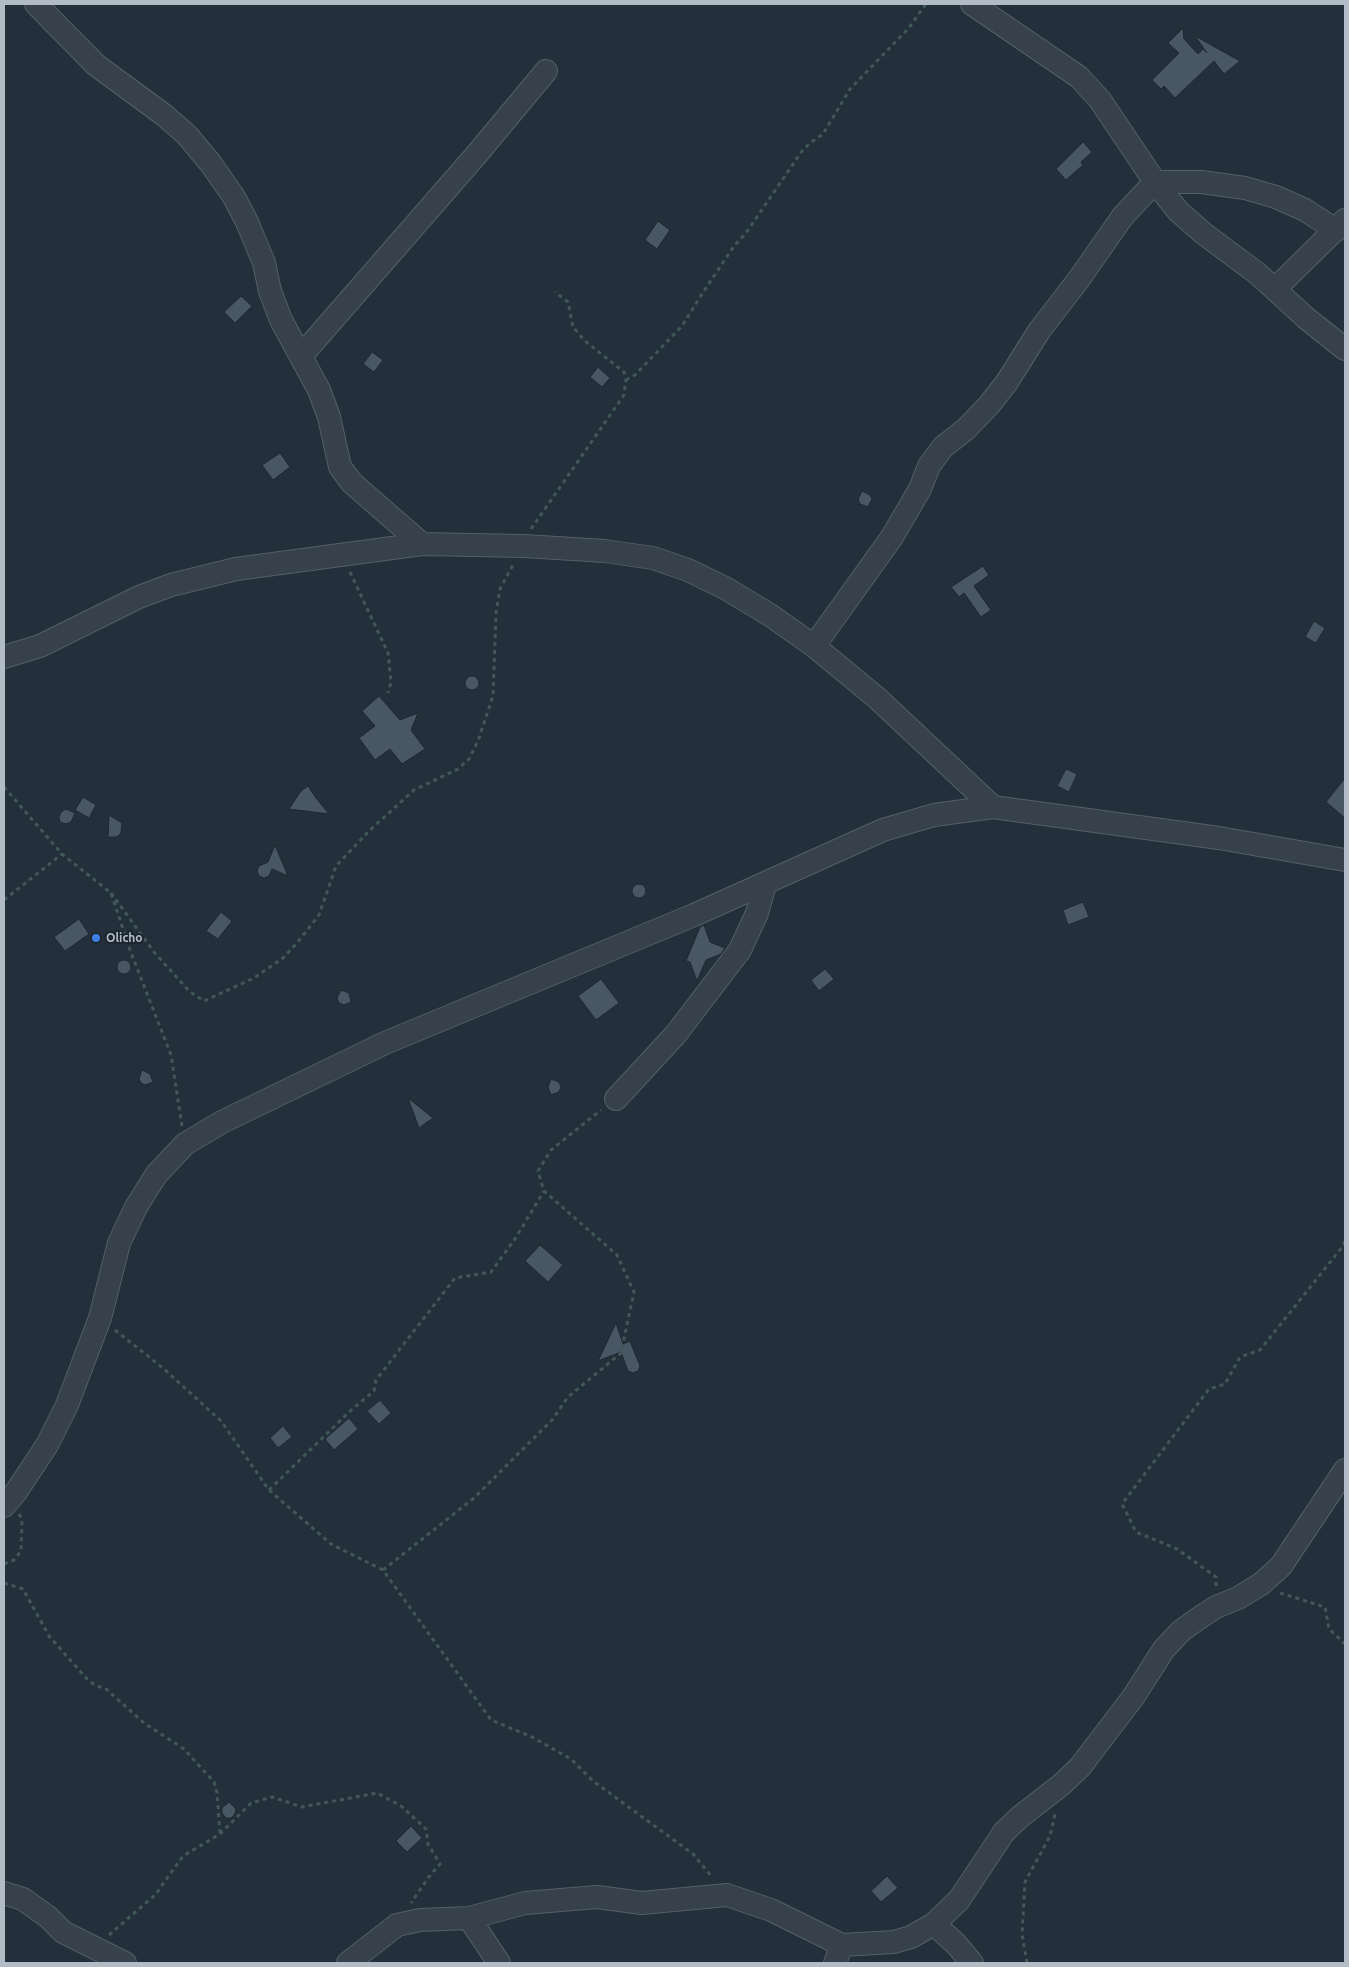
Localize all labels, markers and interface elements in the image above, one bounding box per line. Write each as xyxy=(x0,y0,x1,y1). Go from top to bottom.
place label: Olicho xyxy=(106,931,143,945)
marker: Olicho xyxy=(90,932,102,944)

